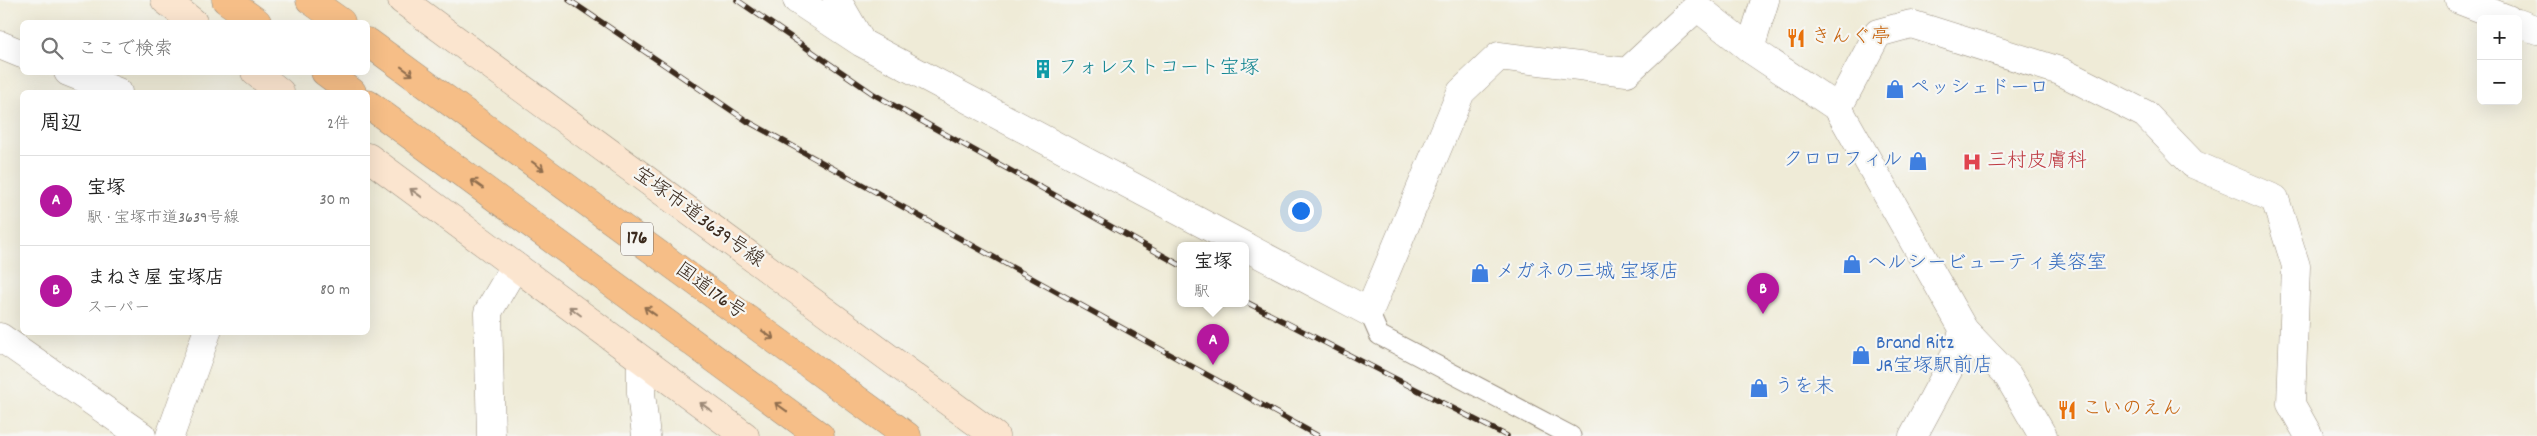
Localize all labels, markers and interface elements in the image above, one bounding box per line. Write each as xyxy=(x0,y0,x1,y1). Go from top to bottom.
map controls xyxy=(2477,15,2522,105)
button: + xyxy=(2477,15,2522,60)
search box xyxy=(20,20,370,75)
place label: きんぐ亭 xyxy=(1811,24,1891,52)
restaurant icon: きんぐ亭 xyxy=(1785,27,1807,49)
icon: search xyxy=(38,34,66,62)
text: ここで検索 xyxy=(78,37,173,64)
place label: フォレストコート宝塚 xyxy=(1058,55,1260,83)
building icon: フォレストコート宝塚 xyxy=(1032,58,1054,80)
button: − xyxy=(2477,60,2522,105)
one-way arrow xyxy=(400,65,413,76)
place label: ペッシェドーロ xyxy=(1910,75,2049,103)
shop icon: ペッシェドーロ xyxy=(1884,78,1906,100)
text: 周辺 xyxy=(40,110,82,140)
text: 2件 xyxy=(327,113,350,136)
place label: クロロフィル xyxy=(1783,147,1903,175)
place label: 三村皮膚科 xyxy=(1987,148,2087,176)
shop icon: クロロフィル xyxy=(1907,150,1929,172)
hospital icon: 三村皮膚科 xyxy=(1961,151,1983,173)
one-way arrow xyxy=(531,161,544,172)
street label: 宝塚市道3639号線 xyxy=(626,161,770,275)
text: 宝塚 xyxy=(87,176,125,203)
one-way arrow xyxy=(470,179,484,189)
one-way arrow xyxy=(409,188,423,198)
text: A xyxy=(52,189,60,212)
text: 30 m xyxy=(320,189,350,212)
your location xyxy=(1288,198,1314,224)
text: 駅 · 宝塚市道3639号線 xyxy=(87,207,239,230)
road number: 176 xyxy=(621,222,653,255)
popup xyxy=(1177,242,1249,307)
text: 宝塚 xyxy=(1194,250,1232,277)
place label: ヘルシービューティ美容室 xyxy=(1867,250,2107,278)
shop icon: ヘルシービューティ美容室 xyxy=(1841,253,1863,275)
street label: 国道176号 xyxy=(669,257,751,327)
place label: メガネの三城 宝塚店 xyxy=(1495,259,1680,287)
shop icon: メガネの三城 宝塚店 xyxy=(1469,262,1491,284)
text: まねき屋 宝塚店 xyxy=(87,266,224,293)
pin: B xyxy=(1747,273,1779,314)
text: B xyxy=(52,279,60,302)
text: 80 m xyxy=(320,279,350,302)
text: 駅 xyxy=(1194,281,1210,304)
text: スーパー xyxy=(87,297,150,320)
one-way arrow xyxy=(569,305,582,316)
one-way arrow xyxy=(643,306,657,316)
pin: A xyxy=(1197,324,1229,365)
one-way arrow xyxy=(761,329,774,340)
place label: Brand Ritz JR宝塚駅前店 xyxy=(1876,330,1993,381)
shop icon: Brand Ritz JR宝塚駅前店 xyxy=(1850,344,1872,366)
place label: うを末 xyxy=(1774,374,1834,402)
shop icon: うを末 xyxy=(1748,377,1770,399)
place label: こいのえん xyxy=(2082,396,2182,424)
restaurant icon: こいのえん xyxy=(2056,399,2078,421)
one-way arrow xyxy=(699,402,713,412)
one-way arrow xyxy=(774,402,788,412)

